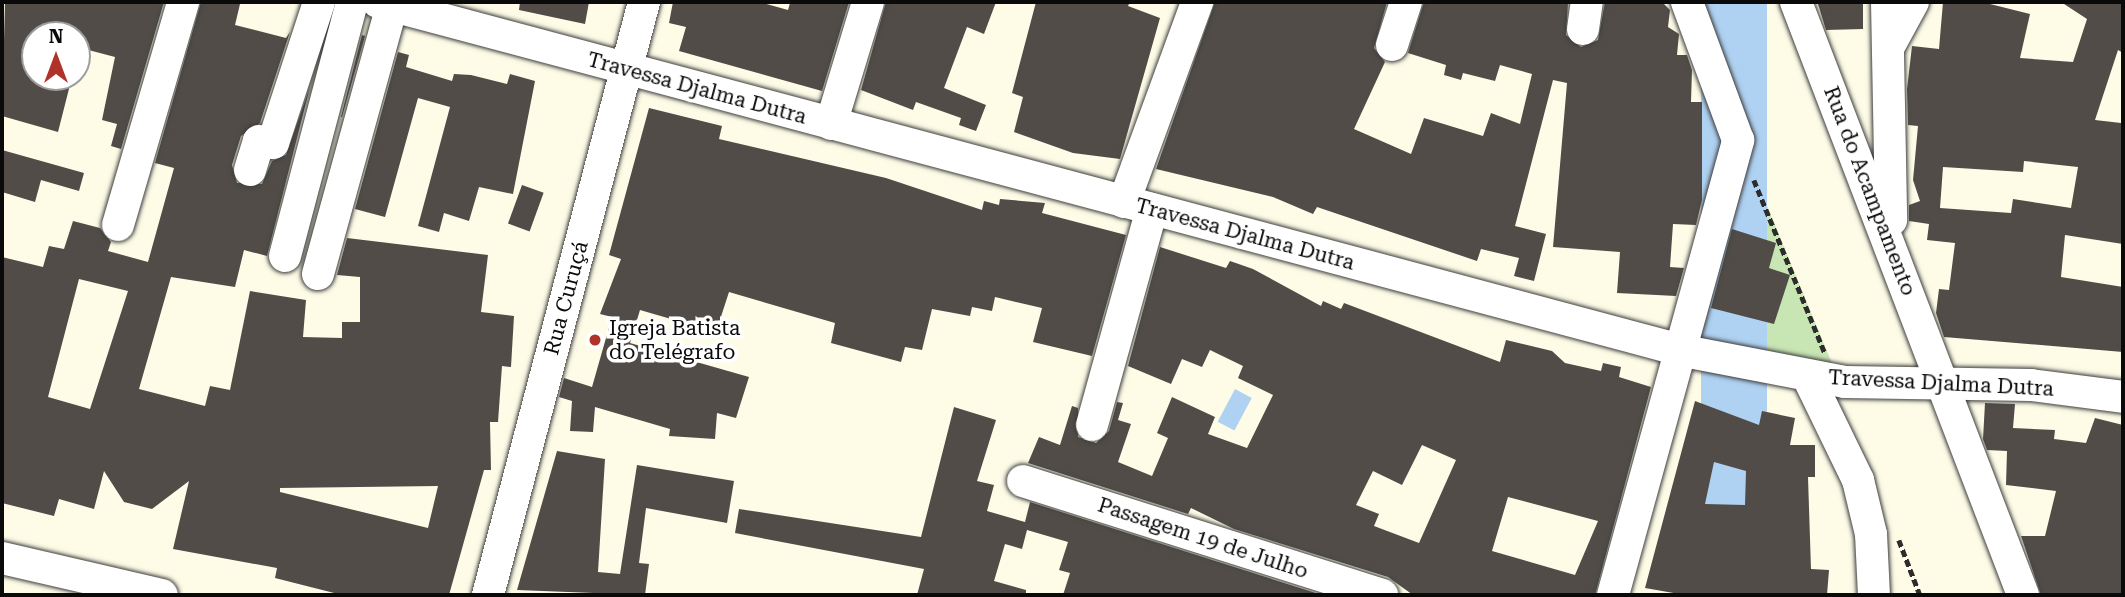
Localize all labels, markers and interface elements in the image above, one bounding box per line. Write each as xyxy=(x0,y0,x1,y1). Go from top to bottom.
north arrow xyxy=(21,21,91,91)
text: N xyxy=(49,25,63,48)
street label: Travessa Djalma Dutra xyxy=(585,47,809,129)
street label: Rua do Acampamento xyxy=(1818,83,1922,299)
street label: Travessa Djalma Dutra xyxy=(1133,193,1357,275)
street label: Rua Curuçá xyxy=(539,238,593,358)
place label: Igreja Batista do Telégrafo xyxy=(609,315,740,365)
marker: Igreja Batista do Telégrafo xyxy=(587,332,603,348)
street label: Travessa Djalma Dutra xyxy=(1828,365,2054,401)
street label: Passagem 19 de Julho xyxy=(1095,492,1311,584)

